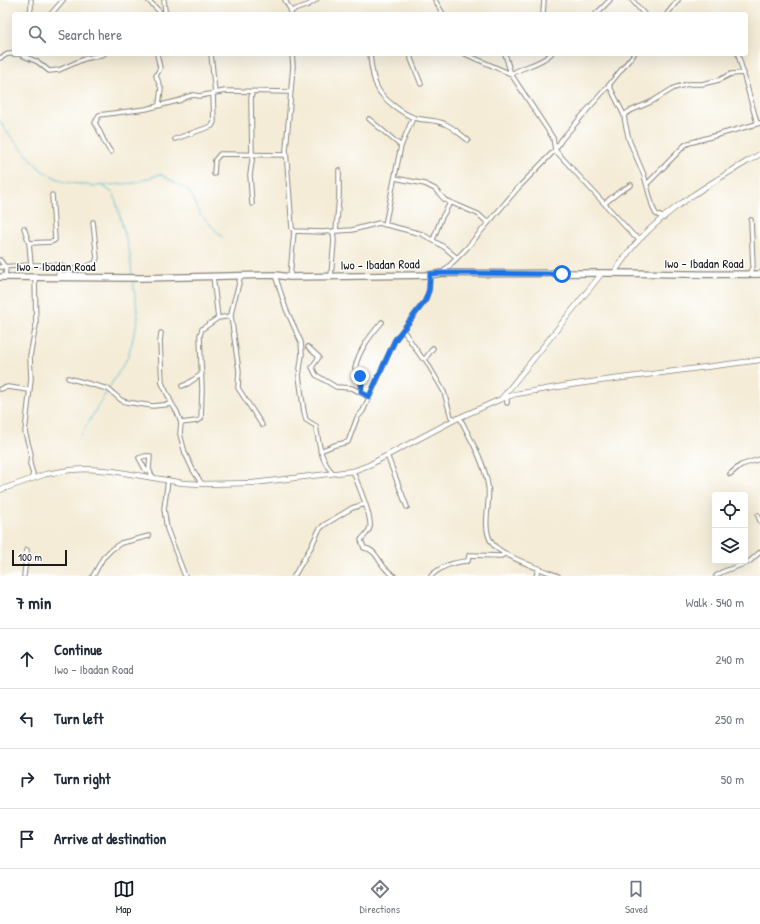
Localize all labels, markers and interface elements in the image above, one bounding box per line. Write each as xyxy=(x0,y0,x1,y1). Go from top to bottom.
search box xyxy=(12,12,748,56)
icon: search xyxy=(26,23,48,45)
text: Search here xyxy=(58,24,122,45)
street label: Iwo - Ibadan Road xyxy=(340,254,420,274)
street label: Iwo - Ibadan Road xyxy=(664,254,744,272)
street label: Iwo - Ibadan Road xyxy=(16,257,96,275)
route start xyxy=(553,265,571,283)
route end xyxy=(351,367,369,385)
map controls xyxy=(712,492,748,564)
button: locate xyxy=(712,492,748,528)
button: layers xyxy=(712,528,748,564)
scale bar xyxy=(12,548,67,567)
text: 100 m xyxy=(18,550,42,564)
text: 7 min xyxy=(16,591,51,614)
text: Walk · 540 m xyxy=(685,593,744,611)
text: Continue xyxy=(54,639,102,660)
icon: ahead xyxy=(16,648,38,670)
text: 240 m xyxy=(715,650,744,668)
text: Iwo - Ibadan Road xyxy=(54,660,133,678)
icon: left xyxy=(16,708,38,730)
text: Turn left xyxy=(54,708,104,729)
text: 250 m xyxy=(715,710,744,728)
icon: right xyxy=(16,768,38,790)
text: Turn right xyxy=(54,768,110,789)
text: 50 m xyxy=(721,770,744,788)
icon: arrive xyxy=(16,828,38,850)
text: Arrive at destination xyxy=(54,828,166,849)
tab: Map xyxy=(113,878,135,916)
tab: Directions xyxy=(360,878,400,916)
tab: Saved xyxy=(625,878,647,916)

